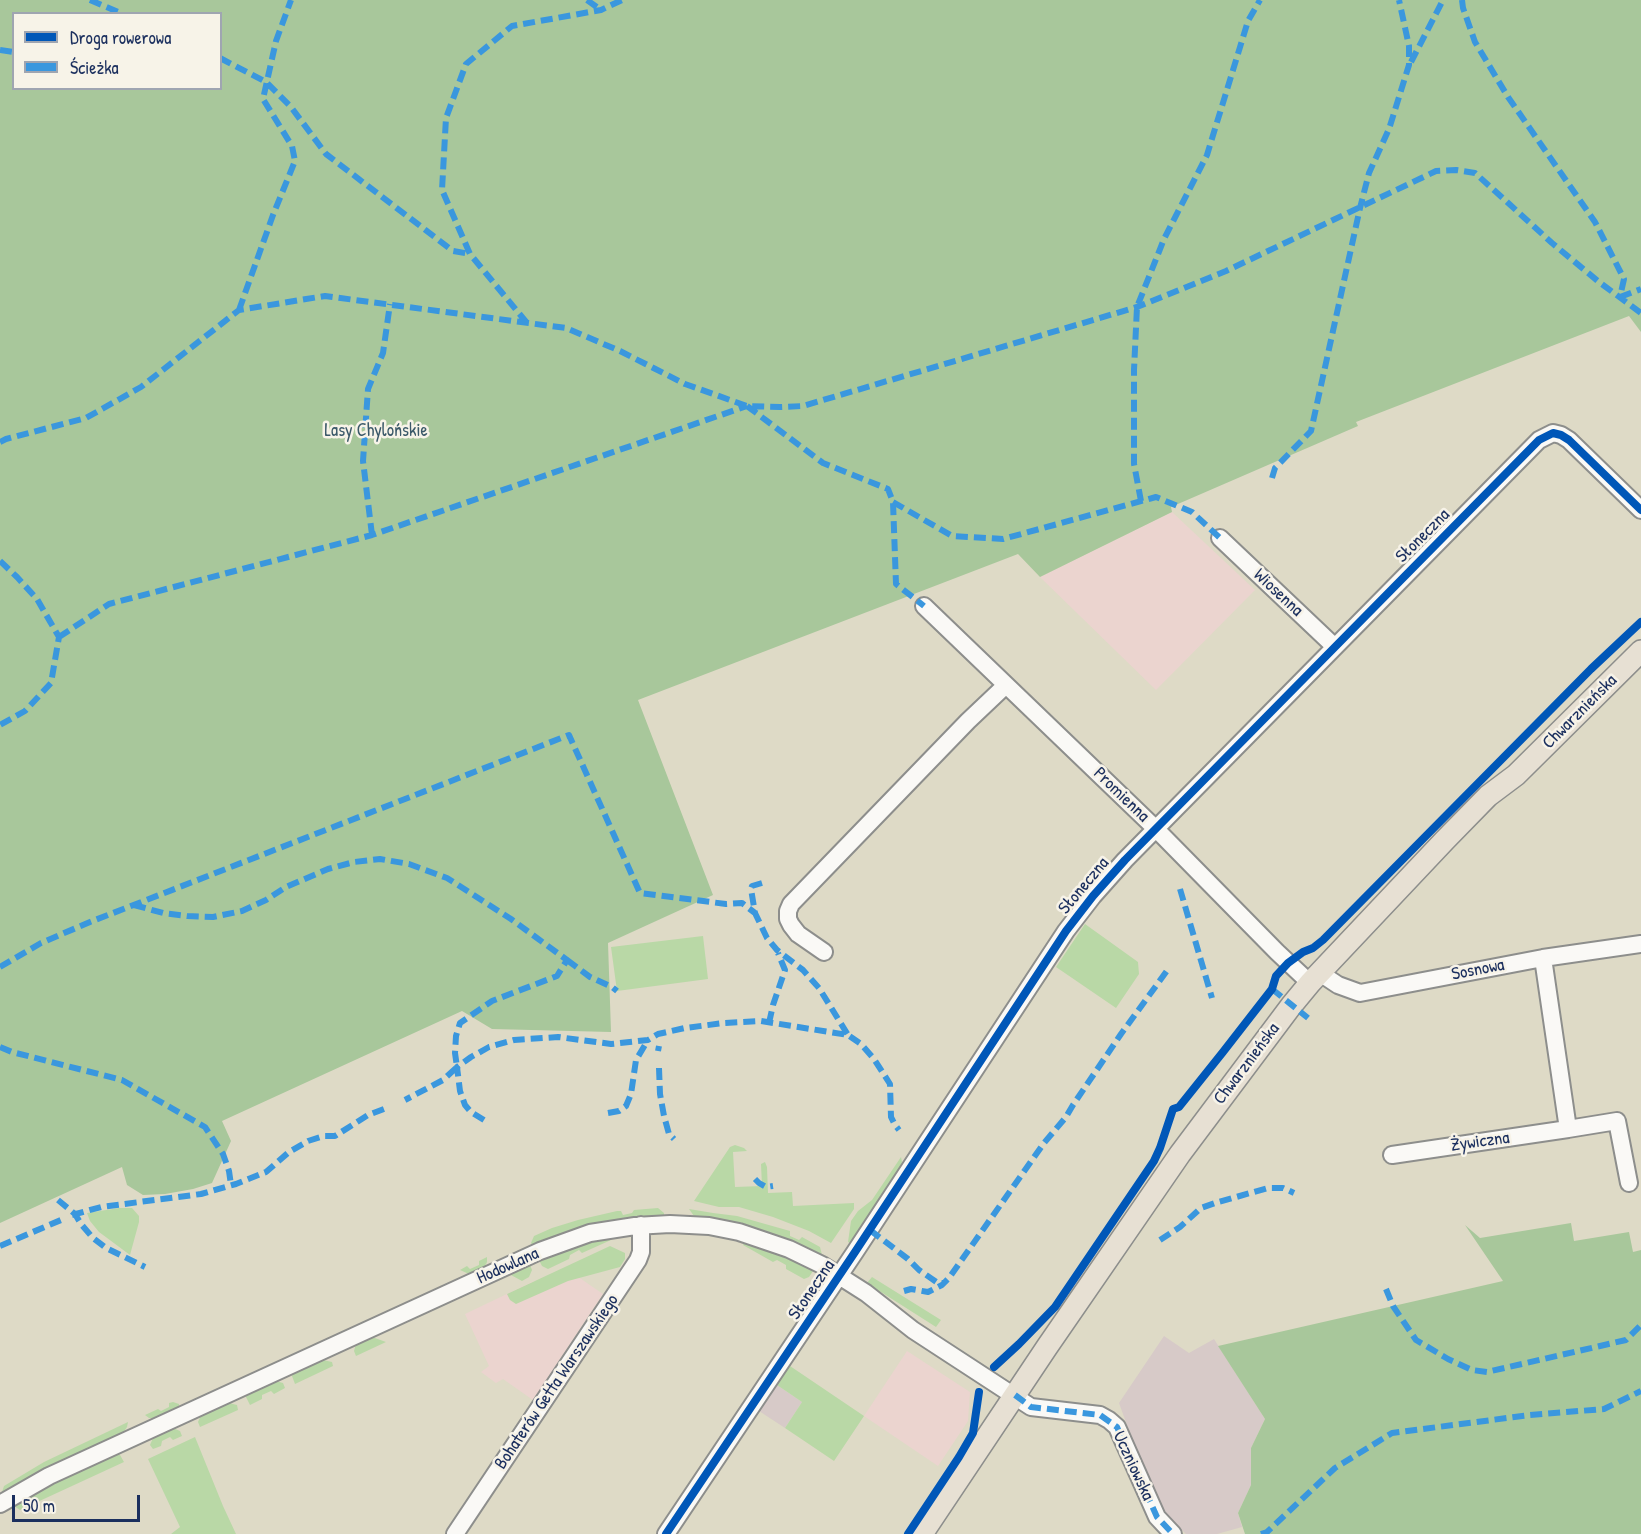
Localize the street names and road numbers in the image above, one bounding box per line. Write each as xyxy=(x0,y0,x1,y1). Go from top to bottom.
street label: Słoneczna xyxy=(1391,504,1455,568)
street label: Wiosenna xyxy=(1249,565,1307,621)
street label: Chwarznieńska xyxy=(1538,670,1622,754)
street label: Promienna xyxy=(1088,763,1154,827)
street label: Słoneczna xyxy=(1054,853,1114,919)
street label: Sosnowa xyxy=(1450,954,1506,986)
street label: Chwarznieńska xyxy=(1209,1019,1285,1109)
street label: Żywiczna xyxy=(1449,1127,1511,1157)
street label: Hodowlana xyxy=(474,1243,542,1289)
street label: Słoneczna xyxy=(784,1256,840,1324)
street label: Bohaterów Getta Warszawskiego xyxy=(490,1290,624,1474)
street label: Uczniowska xyxy=(1108,1428,1158,1504)

